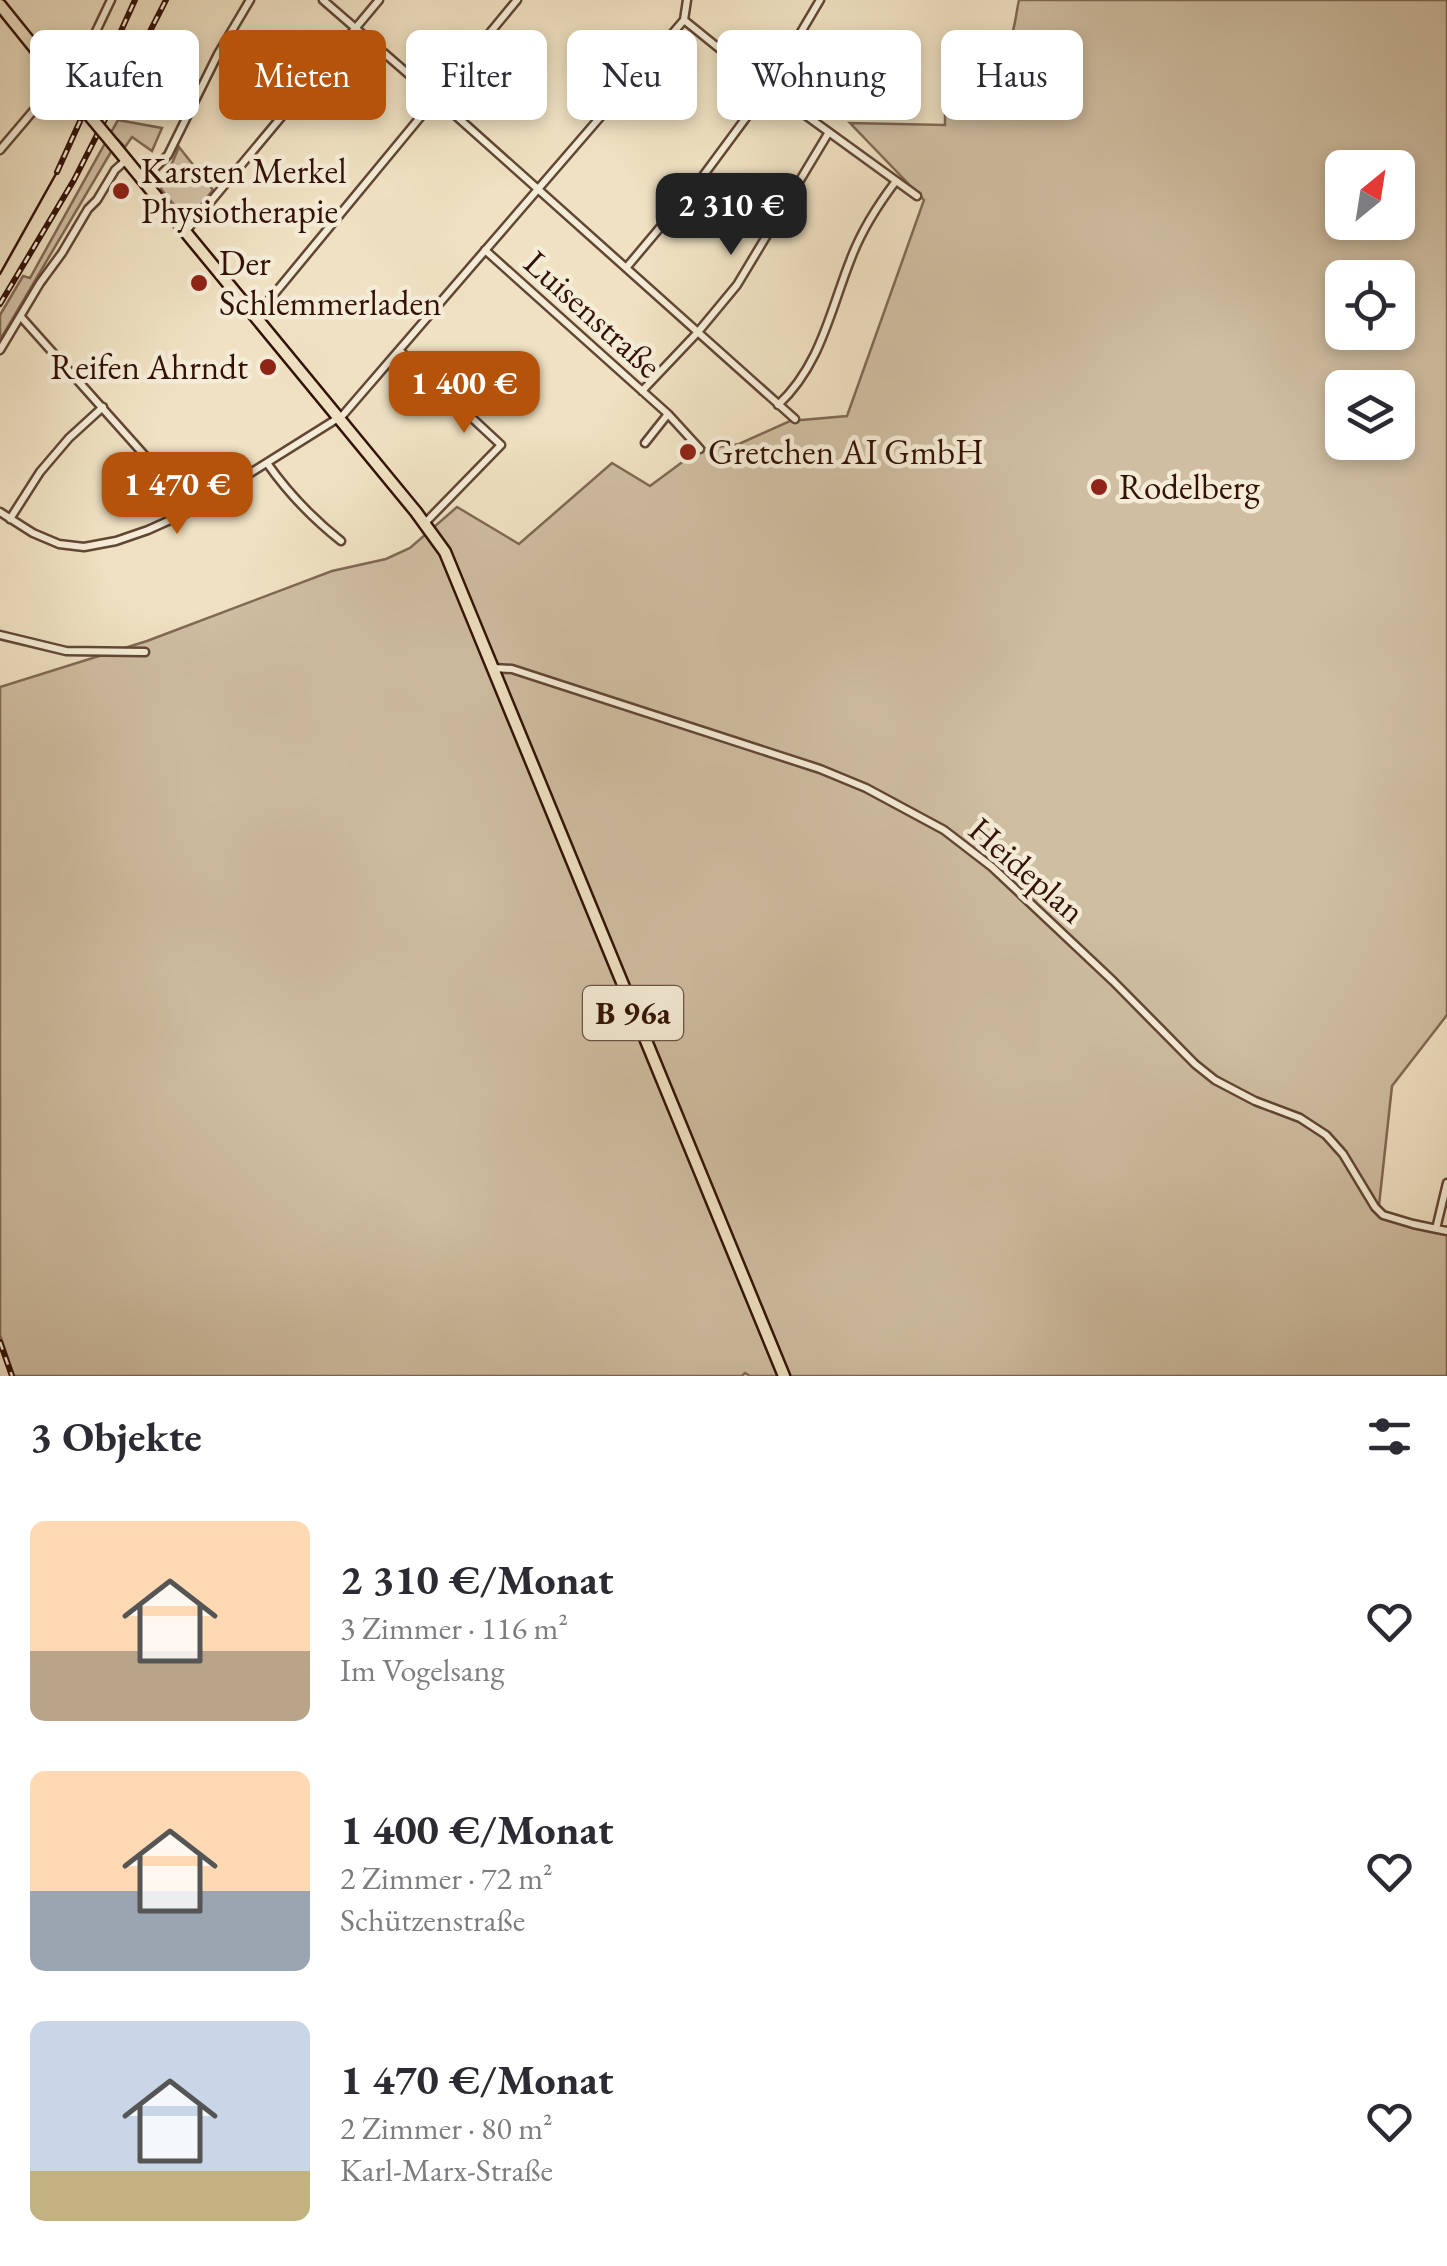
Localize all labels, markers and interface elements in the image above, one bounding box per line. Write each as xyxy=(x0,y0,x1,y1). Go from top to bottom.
chip: Kaufen xyxy=(30,30,199,120)
chip: Mieten xyxy=(219,30,386,120)
chip: Filter xyxy=(406,30,547,120)
chip: Neu xyxy=(567,30,697,120)
chip: Wohnung xyxy=(717,30,921,120)
chip: Haus xyxy=(941,30,1083,120)
place label: Karsten Merkel Physiotherapie xyxy=(141,148,347,233)
north arrow xyxy=(1325,150,1415,240)
map controls xyxy=(1325,150,1415,460)
pin: 2 310 € xyxy=(639,173,823,258)
marker: Karsten Merkel Physiotherapie xyxy=(110,180,132,202)
text: 2 310 € xyxy=(678,184,784,226)
place label: Der Schlemmerladen xyxy=(219,240,442,325)
street label: Luisenstraße xyxy=(515,240,672,387)
button: locate xyxy=(1325,260,1415,350)
marker: Der Schlemmerladen xyxy=(188,272,210,294)
place label: Reifen Ahrndt xyxy=(50,344,248,389)
pin: 1 400 € xyxy=(372,351,556,436)
marker: Reifen Ahrndt xyxy=(257,356,279,378)
text: 1 400 € xyxy=(411,362,517,404)
button: layers xyxy=(1325,370,1415,460)
place label: Gretchen AI GmbH xyxy=(708,429,984,474)
marker: Gretchen AI GmbH xyxy=(677,441,699,463)
pin: 1 470 € xyxy=(85,452,269,537)
text: 1 470 € xyxy=(124,463,230,505)
place label: Rodelberg xyxy=(1119,464,1260,509)
marker: Rodelberg xyxy=(1088,476,1110,498)
street label: Heideplan xyxy=(960,807,1095,933)
road number: B 96a xyxy=(583,986,683,1040)
text: 3 Objekte xyxy=(30,1409,202,1464)
icon: filters xyxy=(1362,1409,1417,1464)
text: 2 310 €/Monat xyxy=(340,1552,614,1607)
icon: home xyxy=(110,1561,230,1681)
icon: heart xyxy=(1362,1594,1417,1649)
text: 3 Zimmer · 116 m² xyxy=(340,1607,568,1649)
text: Im Vogelsang xyxy=(340,1649,504,1691)
text: 1 400 €/Monat xyxy=(340,1802,614,1857)
icon: home xyxy=(110,1811,230,1931)
icon: heart xyxy=(1362,1844,1417,1899)
text: 2 Zimmer · 72 m² xyxy=(340,1857,553,1899)
text: Schützenstraße xyxy=(340,1899,525,1941)
text: 1 470 €/Monat xyxy=(340,2052,614,2107)
icon: home xyxy=(110,2061,230,2181)
icon: heart xyxy=(1362,2094,1417,2149)
text: 2 Zimmer · 80 m² xyxy=(340,2107,553,2149)
text: Karl-Marx-Straße xyxy=(340,2149,553,2191)

